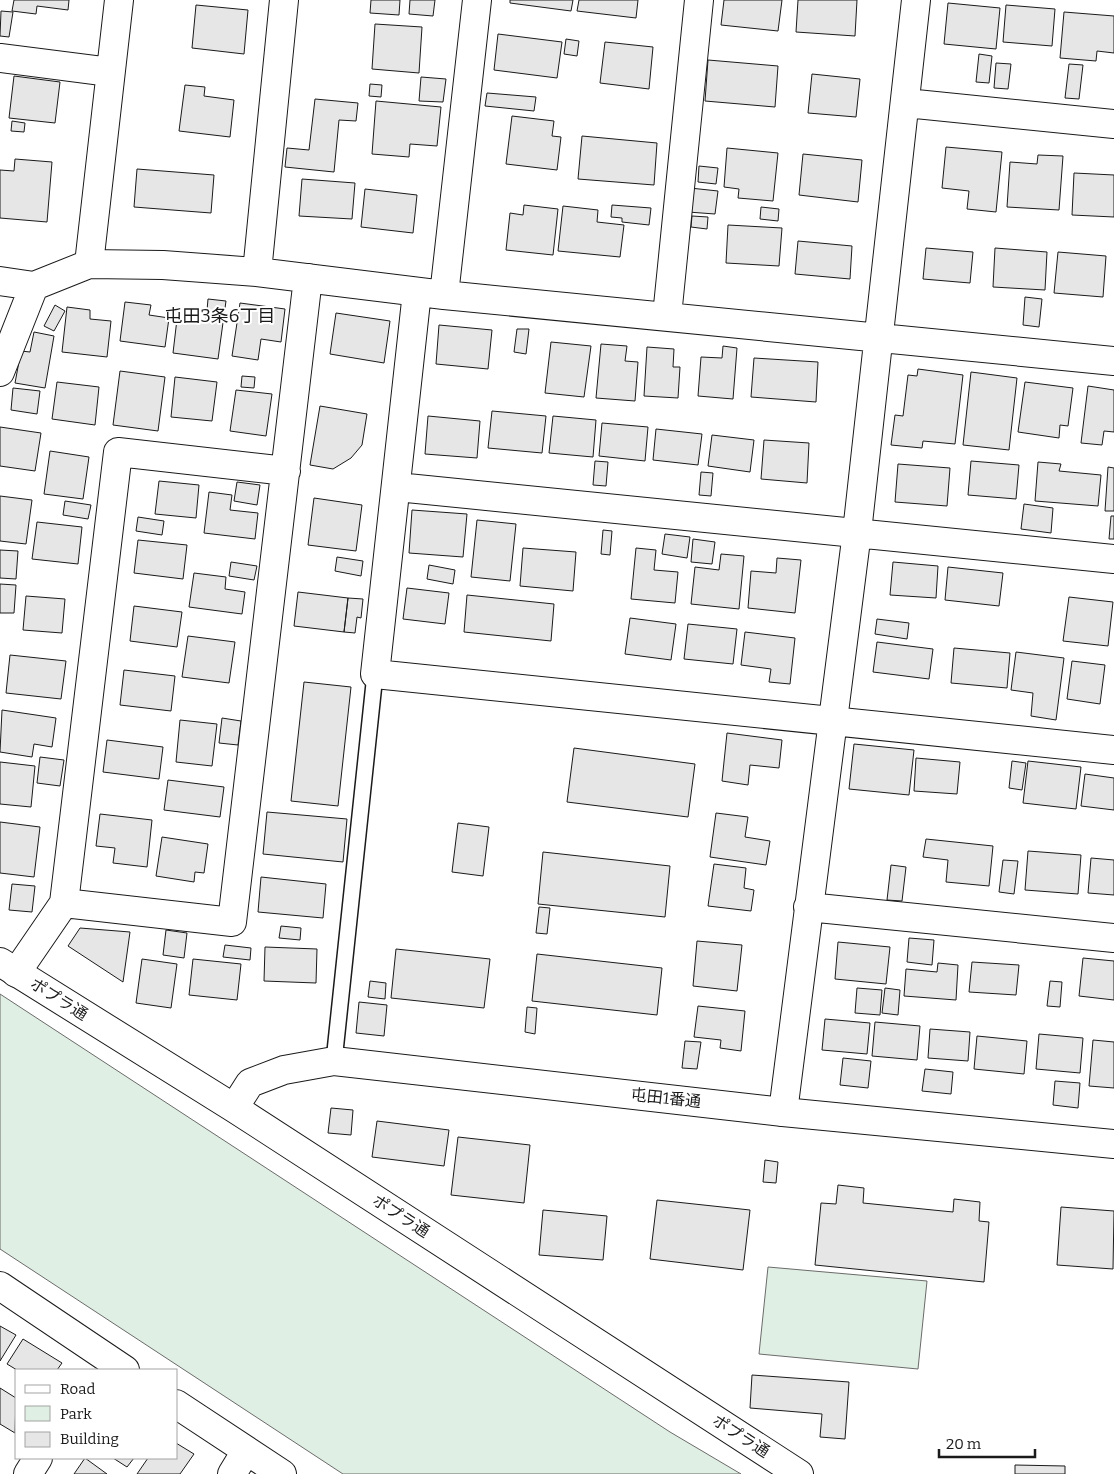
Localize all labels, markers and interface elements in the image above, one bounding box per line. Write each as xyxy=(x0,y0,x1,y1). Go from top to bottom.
district label: 屯田3条6丁目 xyxy=(165,305,275,327)
street label: ポプラ通 xyxy=(27,974,91,1024)
street label: 屯田1番通 xyxy=(630,1085,702,1111)
street label: ポプラ通 xyxy=(369,1191,433,1241)
legend xyxy=(15,1369,178,1459)
text: Road xyxy=(60,1380,95,1398)
text: Park xyxy=(60,1405,92,1423)
street label: ポプラ通 xyxy=(709,1411,773,1461)
scale bar xyxy=(939,1426,1035,1458)
text: Building xyxy=(60,1430,119,1448)
text: 20 m xyxy=(946,1435,982,1453)

